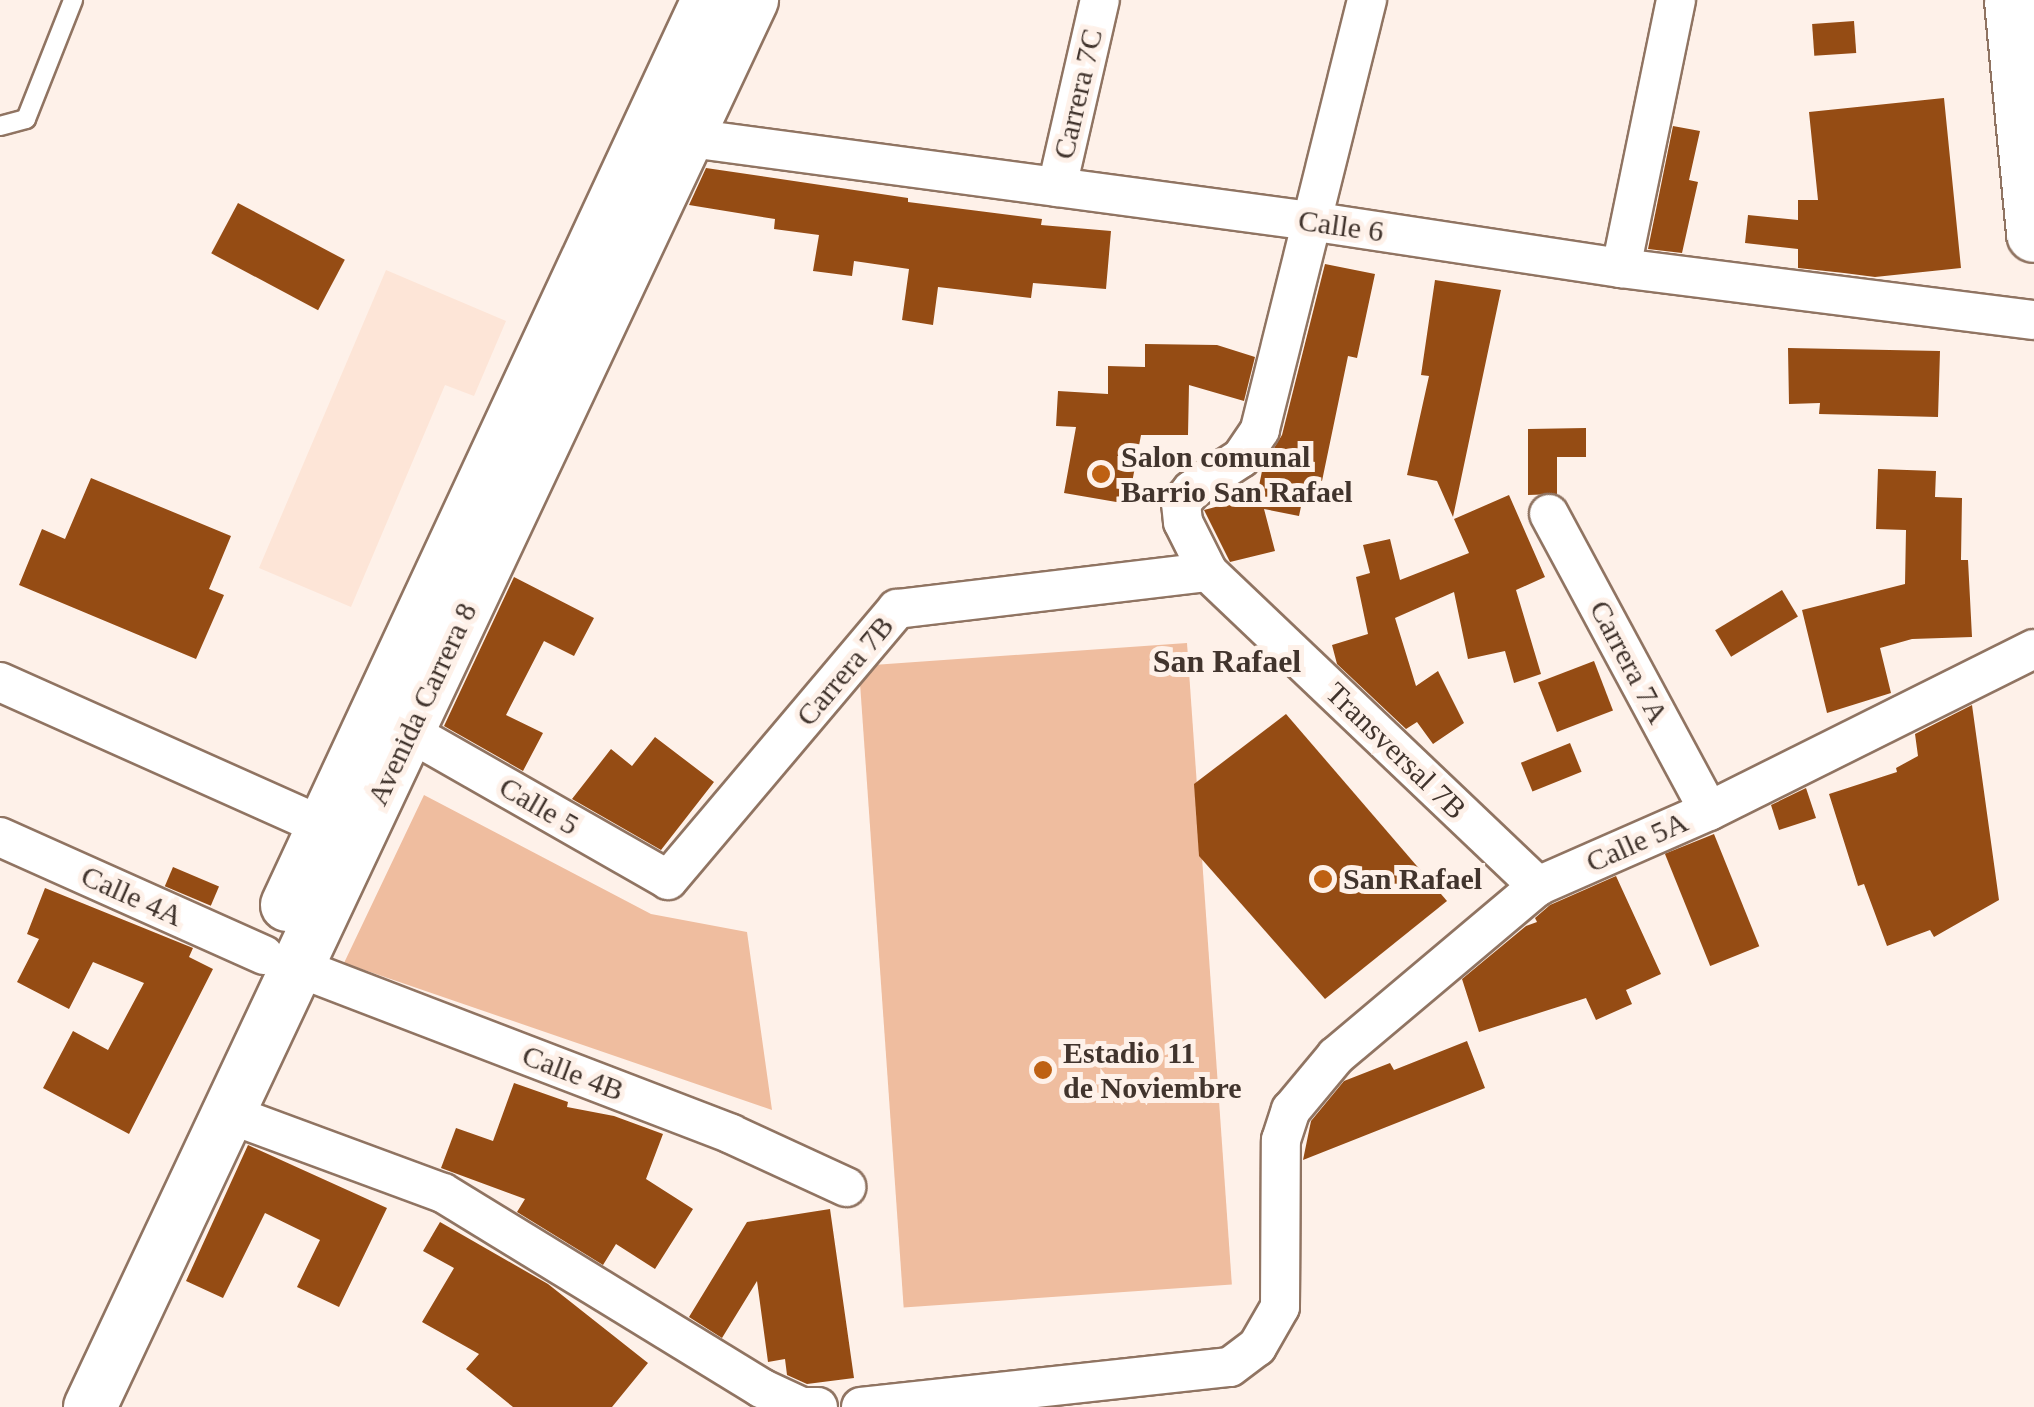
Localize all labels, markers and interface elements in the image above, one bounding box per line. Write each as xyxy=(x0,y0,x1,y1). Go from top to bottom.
street label: Carrera 7C xyxy=(1046,25,1110,163)
street label: Calle 6 xyxy=(1296,202,1386,250)
place label: Salon comunal Barrio San Rafael xyxy=(1121,439,1353,510)
marker: Salon comunal Barrio San Rafael xyxy=(1090,463,1112,485)
street label: Carrera 7A xyxy=(1582,594,1676,730)
street label: Avenida Carrera 8 xyxy=(359,597,485,811)
street label: Carrera 7B xyxy=(789,609,901,733)
district label: San Rafael xyxy=(1153,642,1301,680)
street label: Transversal 7B xyxy=(1318,675,1474,827)
street label: Calle 5 xyxy=(493,769,585,843)
street label: Calle 5A xyxy=(1581,804,1693,880)
street label: Calle 4A xyxy=(76,858,188,934)
place label: San Rafael xyxy=(1343,861,1482,897)
marker: San Rafael xyxy=(1312,868,1334,890)
place label: Estadio 11 de Noviembre xyxy=(1063,1035,1242,1106)
street label: Calle 4B xyxy=(517,1037,629,1109)
marker: Estadio 11 de Noviembre xyxy=(1032,1059,1054,1081)

